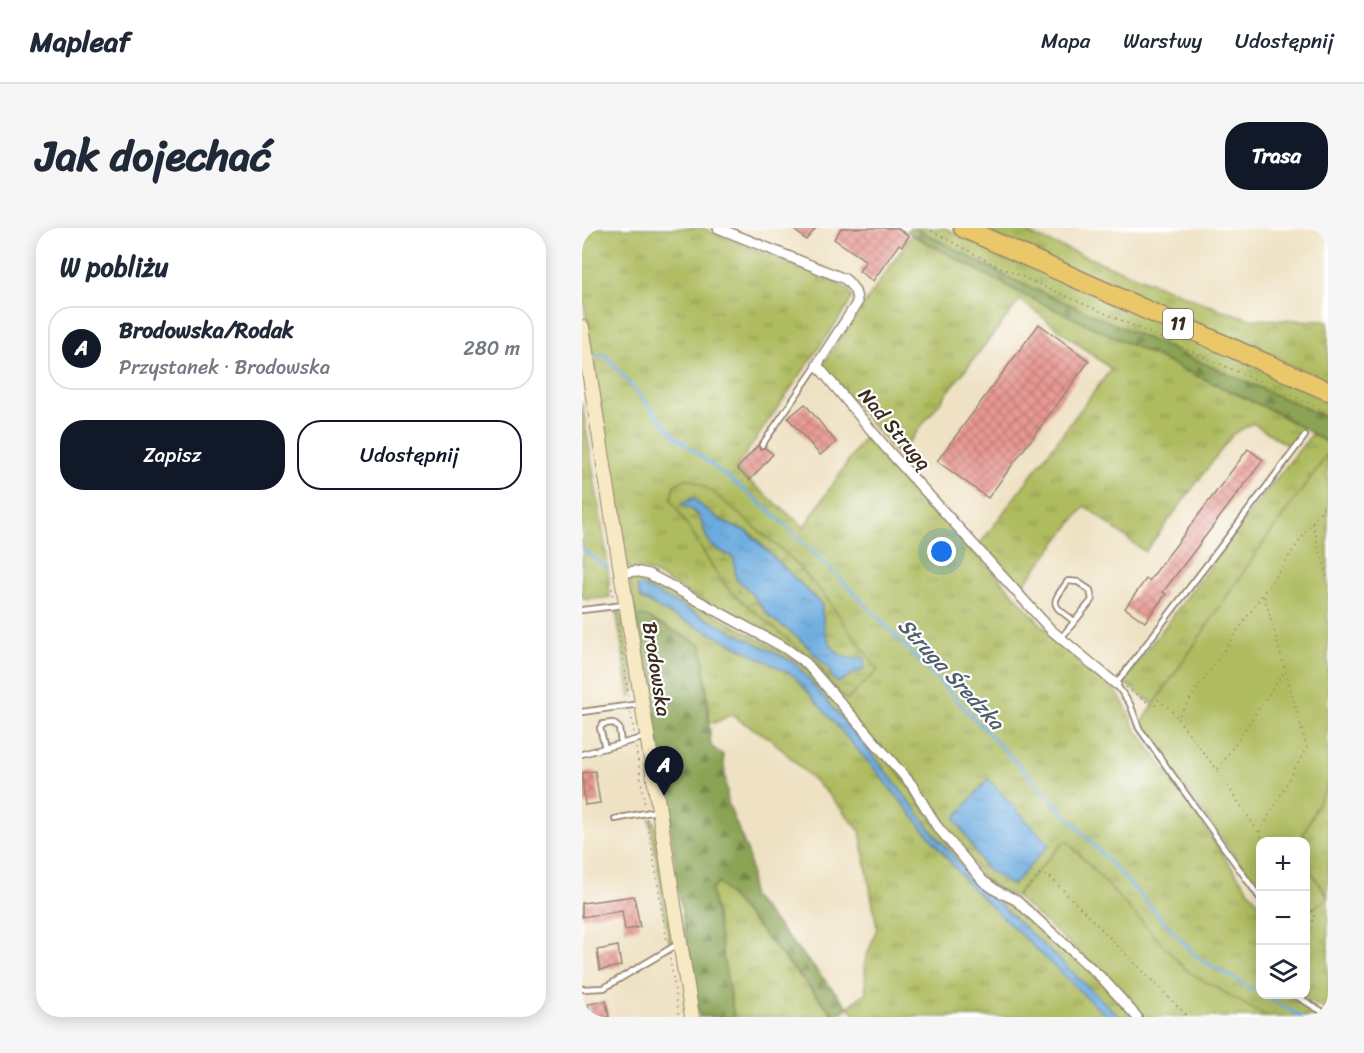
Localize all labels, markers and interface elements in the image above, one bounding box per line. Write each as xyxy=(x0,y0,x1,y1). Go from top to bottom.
text: Mapleaf xyxy=(30,17,130,66)
text: Mapa xyxy=(1041,22,1090,60)
text: Warstwy xyxy=(1123,22,1202,60)
text: Udostępnij xyxy=(1235,22,1334,60)
text: Jak dojechać xyxy=(36,119,271,193)
button: Trasa xyxy=(1225,122,1328,190)
text: W pobliżu xyxy=(60,244,169,290)
road number: 11 xyxy=(1163,309,1193,339)
text: Brodowska/Rodak xyxy=(119,311,294,350)
text: A xyxy=(75,331,88,366)
text: 280 m xyxy=(463,331,520,366)
text: Przystanek · Brodowska xyxy=(119,350,330,385)
street label: Nad Strugą xyxy=(849,380,940,479)
button: Zapisz xyxy=(60,420,285,490)
button: Udostępnij xyxy=(297,420,522,490)
your location xyxy=(927,537,956,566)
water label: Struga Średzka xyxy=(888,609,1015,740)
street label: Brodowska xyxy=(632,619,681,719)
pin: A xyxy=(644,746,683,796)
map controls xyxy=(1256,837,1310,999)
button: + xyxy=(1256,837,1310,891)
button: − xyxy=(1256,891,1310,945)
button: layers xyxy=(1256,945,1310,999)

